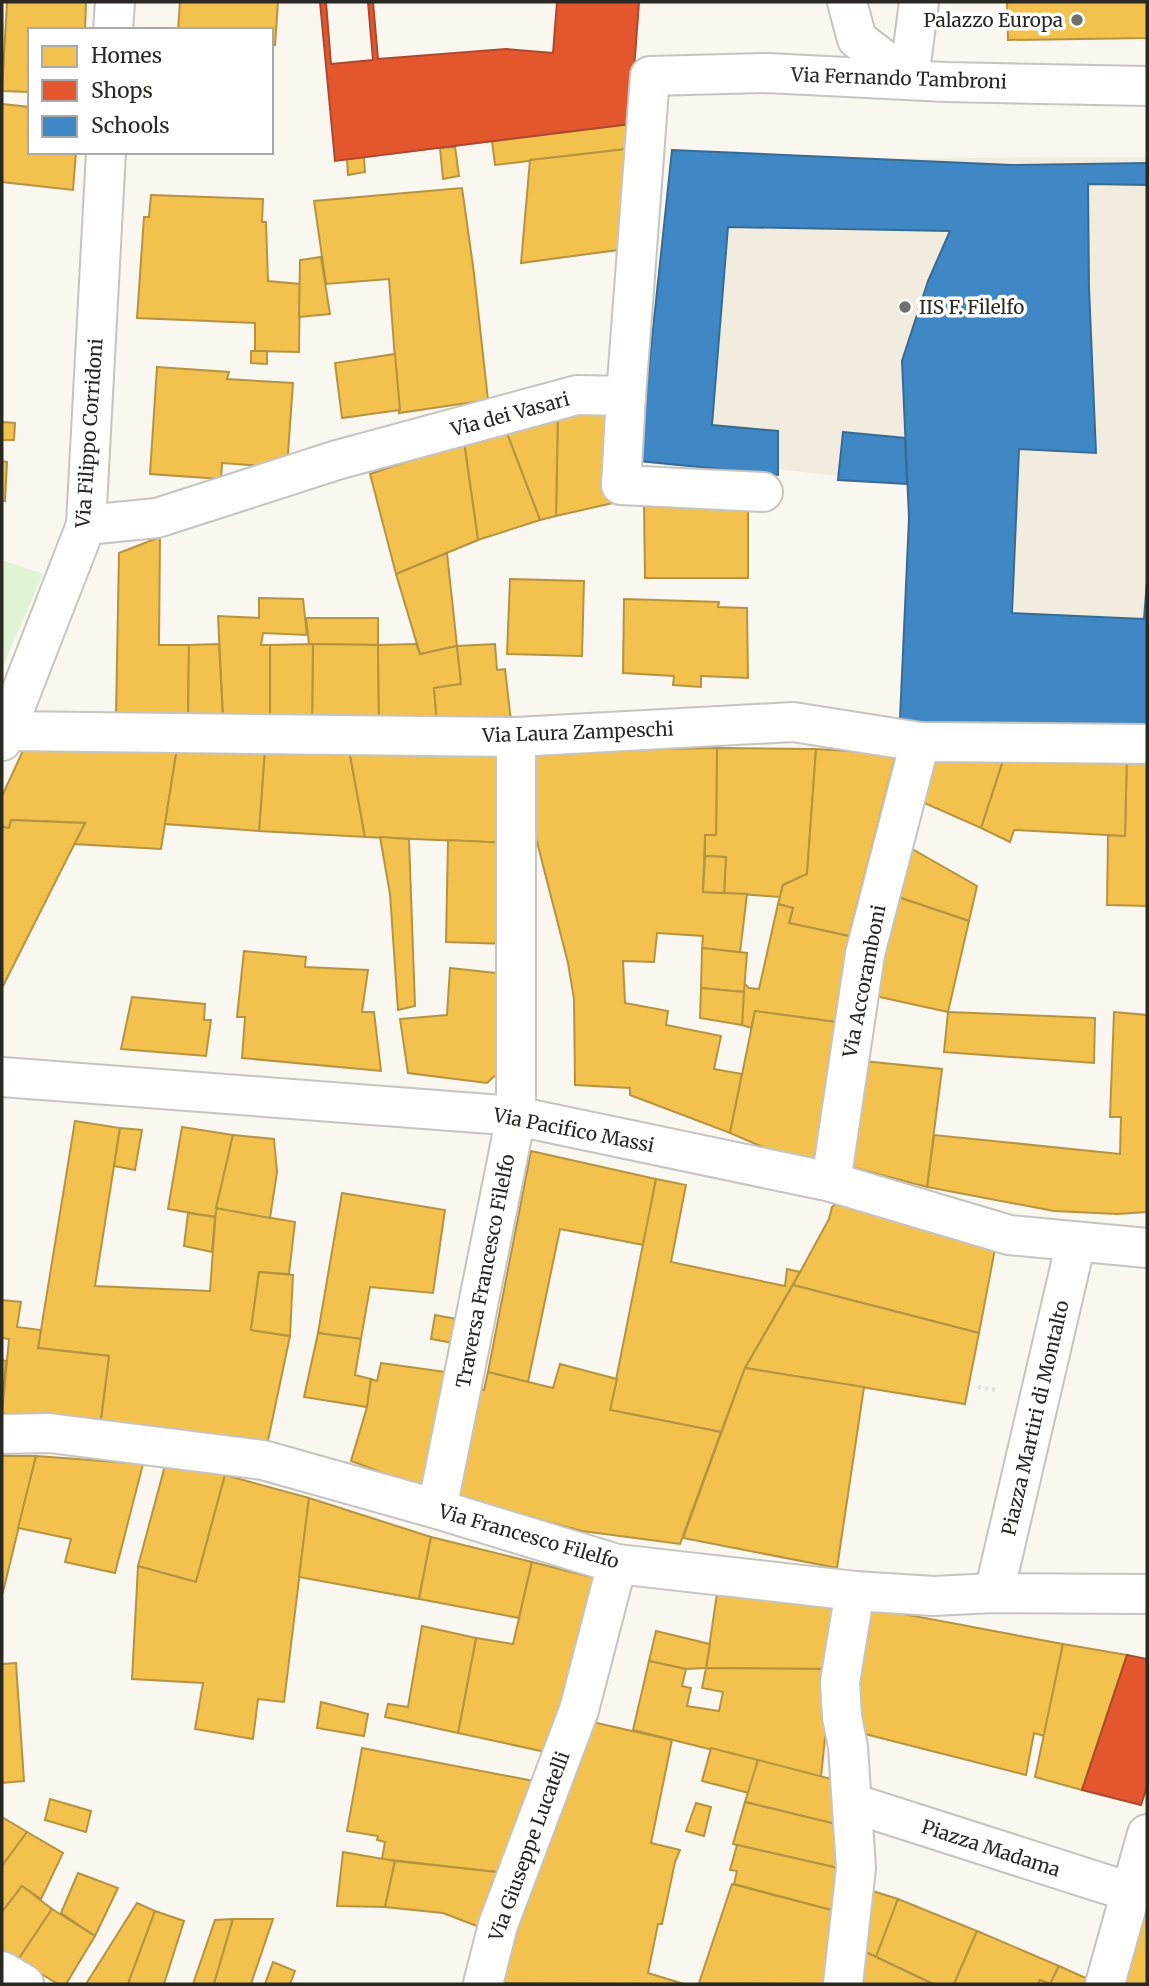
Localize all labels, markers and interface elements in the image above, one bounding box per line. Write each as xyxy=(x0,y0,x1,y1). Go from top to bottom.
place label: Palazzo Europa xyxy=(923,8,1063,32)
marker: Palazzo Europa xyxy=(1069,12,1085,28)
legend xyxy=(28,28,273,154)
text: Homes xyxy=(91,42,162,69)
street label: Via Fernando Tambroni xyxy=(790,62,1007,94)
text: Shops xyxy=(91,77,153,104)
text: Schools xyxy=(91,112,170,139)
place label: IIS F. Filelfo xyxy=(919,295,1024,319)
marker: IIS F. Filelfo xyxy=(897,299,913,315)
street label: Via Filippo Corridoni xyxy=(70,337,108,530)
street label: Via dei Vasari xyxy=(447,387,572,442)
street label: Via Laura Zampeschi xyxy=(481,717,674,747)
street label: Via Accoramboni xyxy=(837,902,891,1061)
street label: Via Pacifico Massi xyxy=(491,1102,656,1157)
street label: Traversa Francesco Filelfo xyxy=(451,1152,519,1390)
street label: Piazza Martiri di Montalto xyxy=(996,1298,1074,1538)
street label: Via Francesco Filelfo xyxy=(435,1498,622,1573)
street label: Via Giuseppe Lucatelli xyxy=(483,1748,575,1945)
street label: Piazza Madama xyxy=(919,1814,1063,1882)

